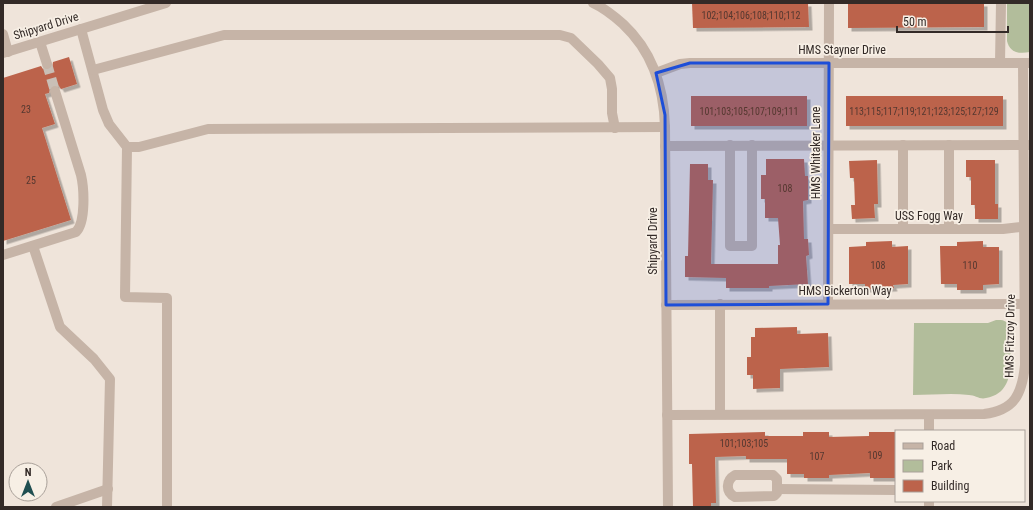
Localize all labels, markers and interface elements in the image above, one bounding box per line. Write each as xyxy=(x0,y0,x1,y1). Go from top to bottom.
scale bar xyxy=(897,8,1008,34)
street label: Shipyard Drive xyxy=(12,9,81,43)
house number: 102;104;106;108;110;112 xyxy=(702,10,801,21)
text: 50 m xyxy=(903,15,927,29)
street label: HMS Stayner Drive xyxy=(798,43,886,57)
house number: 23 xyxy=(21,104,31,115)
house number: 101;103;105;107;109;111 xyxy=(700,106,799,117)
street label: HMS Whitaker Lane xyxy=(809,106,823,199)
house number: 113;115;117;119;121;123;125;127;129 xyxy=(849,106,999,117)
house number: 25 xyxy=(26,175,36,186)
house number: 108 xyxy=(778,183,792,194)
street label: Shipyard Drive xyxy=(646,207,660,275)
street label: USS Fogg Way xyxy=(895,209,963,223)
house number: 108 xyxy=(871,260,885,271)
house number: 110 xyxy=(963,260,977,271)
street label: HMS Bickerton Way xyxy=(799,284,891,298)
street label: HMS Fitzroy Drive xyxy=(1002,294,1018,378)
legend xyxy=(895,430,1025,502)
house number: 101;103;105 xyxy=(720,438,768,449)
text: Road xyxy=(931,439,955,453)
house number: 109 xyxy=(868,450,882,461)
house number: 107 xyxy=(810,451,824,462)
text: Park xyxy=(931,459,953,473)
north arrow xyxy=(8,462,48,502)
text: N xyxy=(25,466,32,479)
text: Building xyxy=(931,479,969,493)

